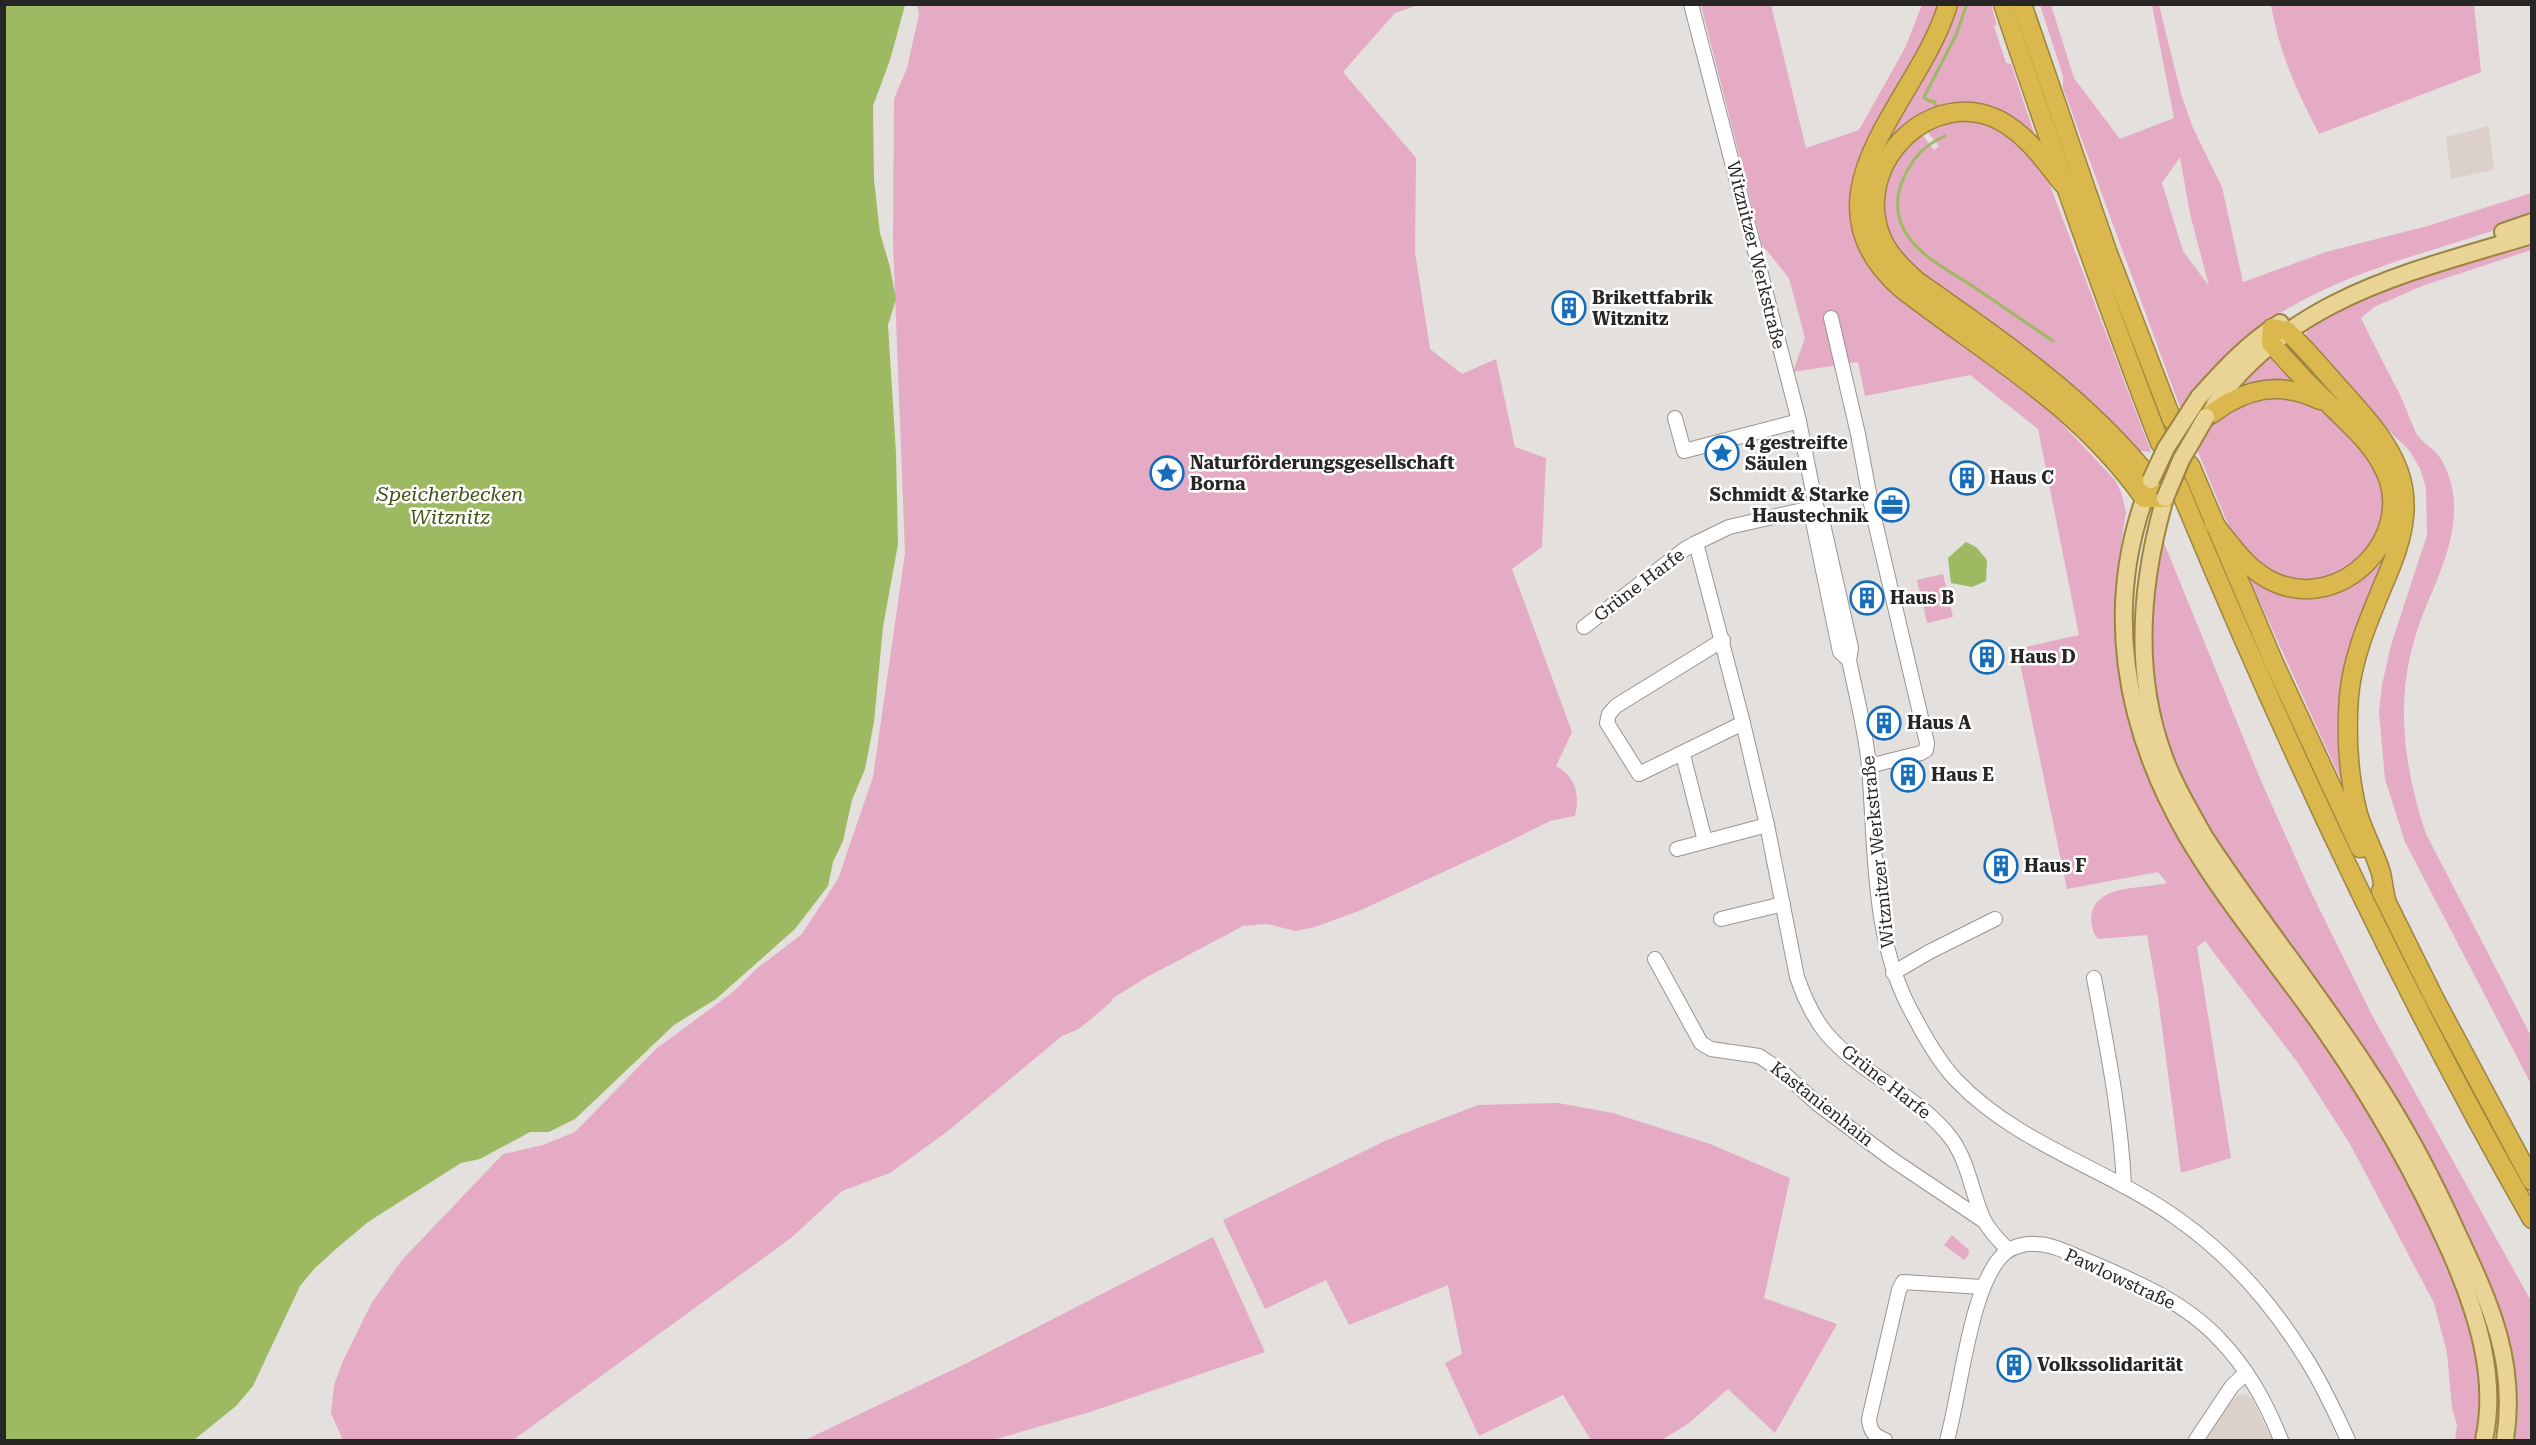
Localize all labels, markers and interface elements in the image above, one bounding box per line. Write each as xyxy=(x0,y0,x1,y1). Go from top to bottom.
street label: Witznitzer Werkstraße xyxy=(1723,159,1790,351)
place label: Brikettfabrik Witznitz xyxy=(1592,287,1714,329)
building icon: Brikettfabrik Witznitz xyxy=(1551,290,1587,326)
place label: 4 gestreifte Säulen xyxy=(1745,432,1848,474)
place icon: 4 gestreifte Säulen xyxy=(1704,435,1740,471)
place label: Naturförderungsgesellschaft Borna xyxy=(1190,452,1454,494)
place icon: Naturförderungsgesellschaft Borna xyxy=(1149,455,1185,491)
building icon: Haus C xyxy=(1949,460,1985,496)
place label: Haus C xyxy=(1990,467,2054,488)
water label: Speicherbecken Witznitz xyxy=(376,482,523,529)
place label: Schmidt & Starke Haustechnik xyxy=(1710,484,1870,526)
office icon: Schmidt & Starke Haustechnik xyxy=(1874,487,1910,523)
street label: Grüne Harfe xyxy=(1589,544,1688,625)
building icon: Haus B xyxy=(1849,580,1885,616)
place label: Haus B xyxy=(1890,587,1954,608)
building icon: Haus D xyxy=(1969,639,2005,675)
place label: Haus D xyxy=(2010,646,2076,667)
building icon: Haus A xyxy=(1866,705,1902,741)
place label: Haus A xyxy=(1907,712,1971,733)
street label: Witznitzer Werkstraße xyxy=(1857,755,1898,949)
building icon: Haus E xyxy=(1890,757,1926,793)
place label: Haus E xyxy=(1931,764,1994,785)
building icon: Haus F xyxy=(1983,848,2019,884)
place label: Haus F xyxy=(2024,855,2086,876)
street label: Grüne Harfe xyxy=(1837,1040,1935,1123)
street label: Kastanienhain xyxy=(1767,1057,1878,1151)
street label: Pawlowstraße xyxy=(2061,1244,2179,1313)
building icon: Volkssolidarität xyxy=(1996,1347,2032,1383)
place label: Volkssolidarität xyxy=(2037,1354,2183,1375)

